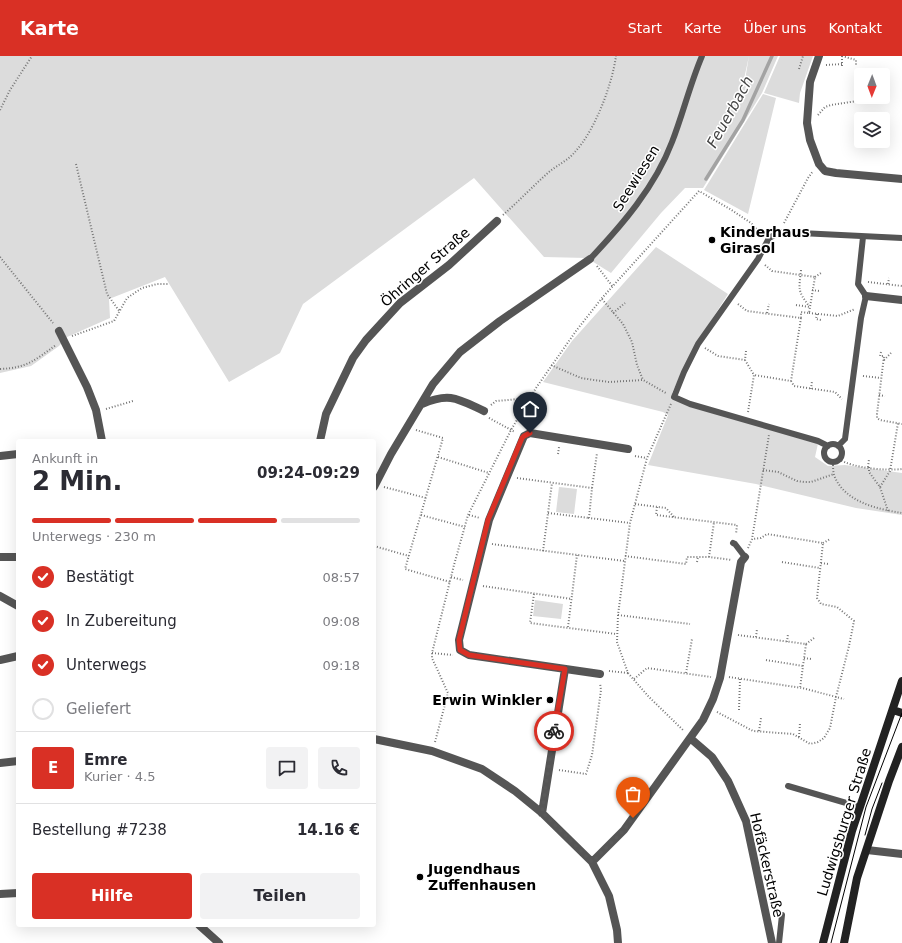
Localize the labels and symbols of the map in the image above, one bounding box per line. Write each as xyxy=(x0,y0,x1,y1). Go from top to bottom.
north arrow xyxy=(854,68,890,104)
water label: Feuerbach xyxy=(703,73,757,151)
street label: Seewiesen xyxy=(609,142,663,214)
street label: Öhringer Straße xyxy=(377,223,473,310)
place label: Kinderhaus Girasol xyxy=(720,224,810,256)
marker: Kinderhaus Girasol xyxy=(707,235,717,245)
pin xyxy=(513,392,547,433)
place label: Erwin Winkler xyxy=(432,692,542,708)
marker: Erwin Winkler xyxy=(545,695,555,705)
courier xyxy=(534,711,574,751)
street label: Ludwigsburger Straße xyxy=(814,746,874,898)
pin xyxy=(616,777,650,818)
street label: Hofäckerstraße xyxy=(747,811,787,919)
place label: Jugendhaus Zuffenhausen xyxy=(427,861,536,893)
marker: Jugendhaus Zuffenhausen xyxy=(415,872,425,882)

